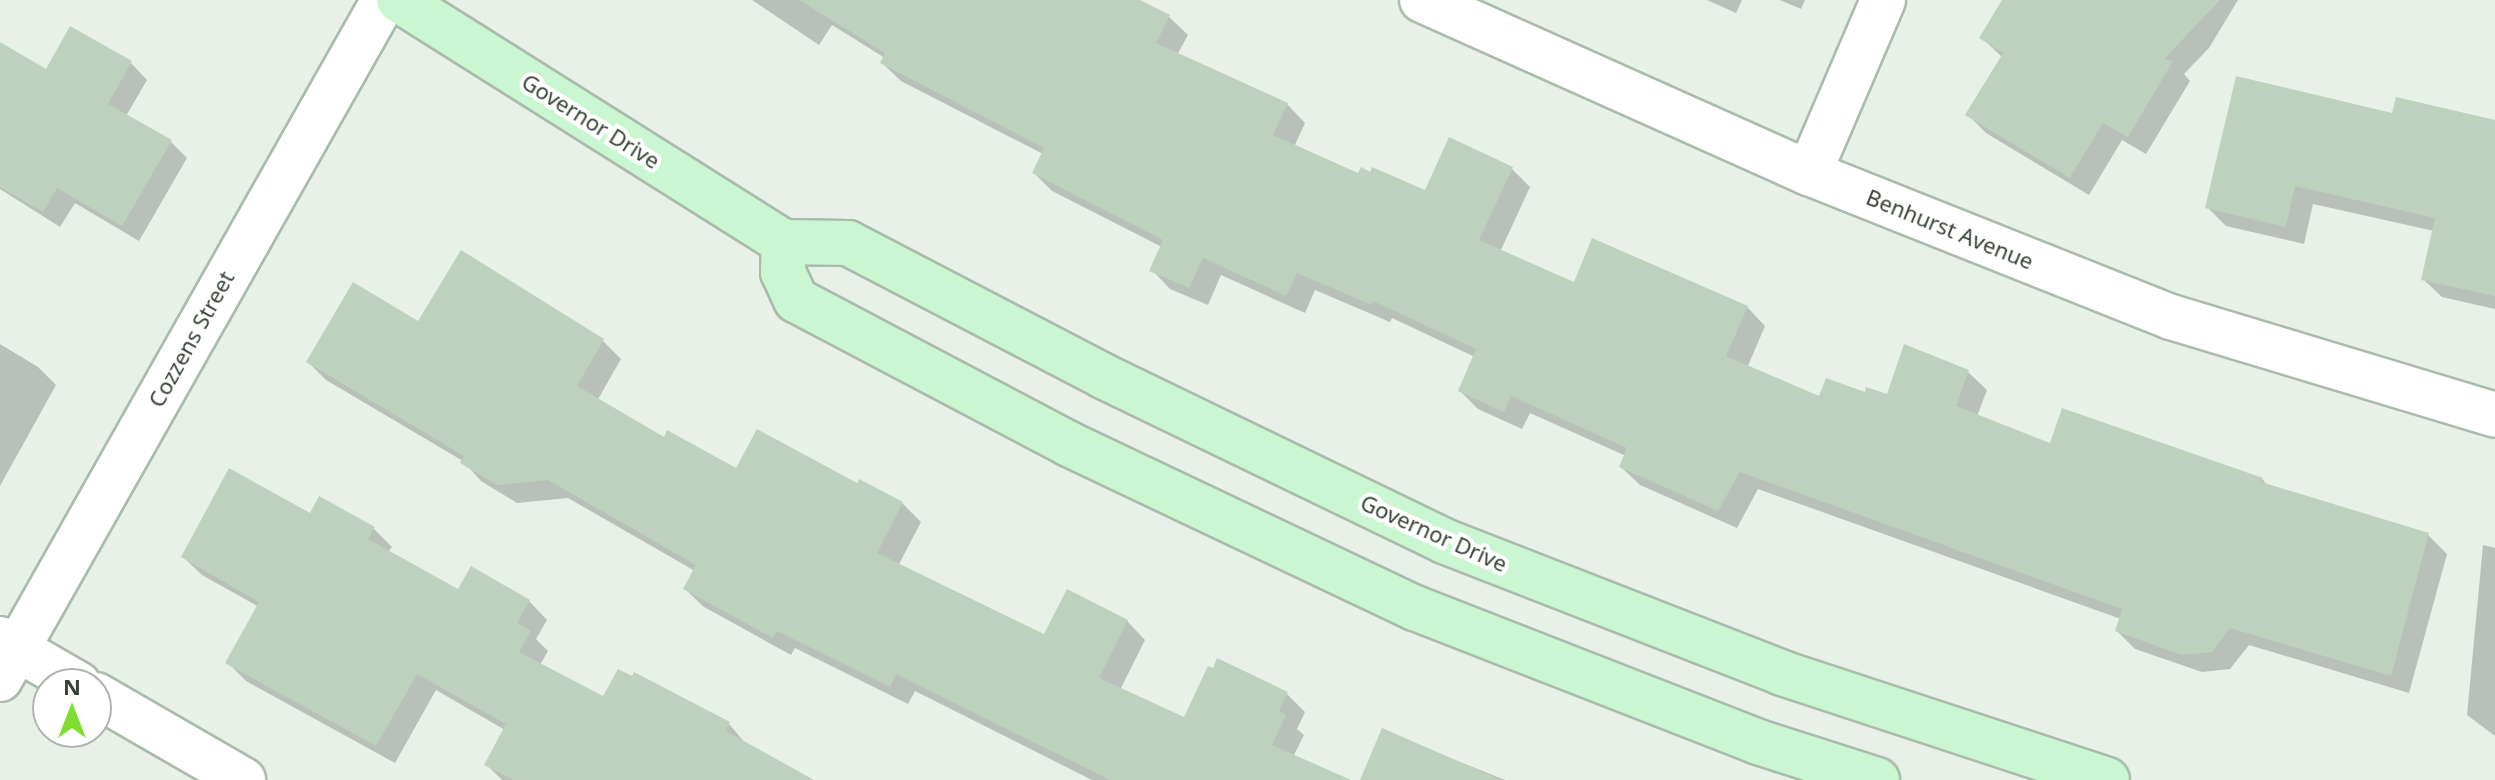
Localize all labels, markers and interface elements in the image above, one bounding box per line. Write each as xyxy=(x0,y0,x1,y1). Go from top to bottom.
street label: Governor Drive xyxy=(517,68,665,174)
street label: Benhurst Avenue xyxy=(1863,183,2037,275)
street label: Cozzens Street xyxy=(143,266,239,412)
street label: Governor Drive xyxy=(1357,489,1511,577)
north arrow xyxy=(32,668,112,748)
text: N xyxy=(63,671,81,701)

